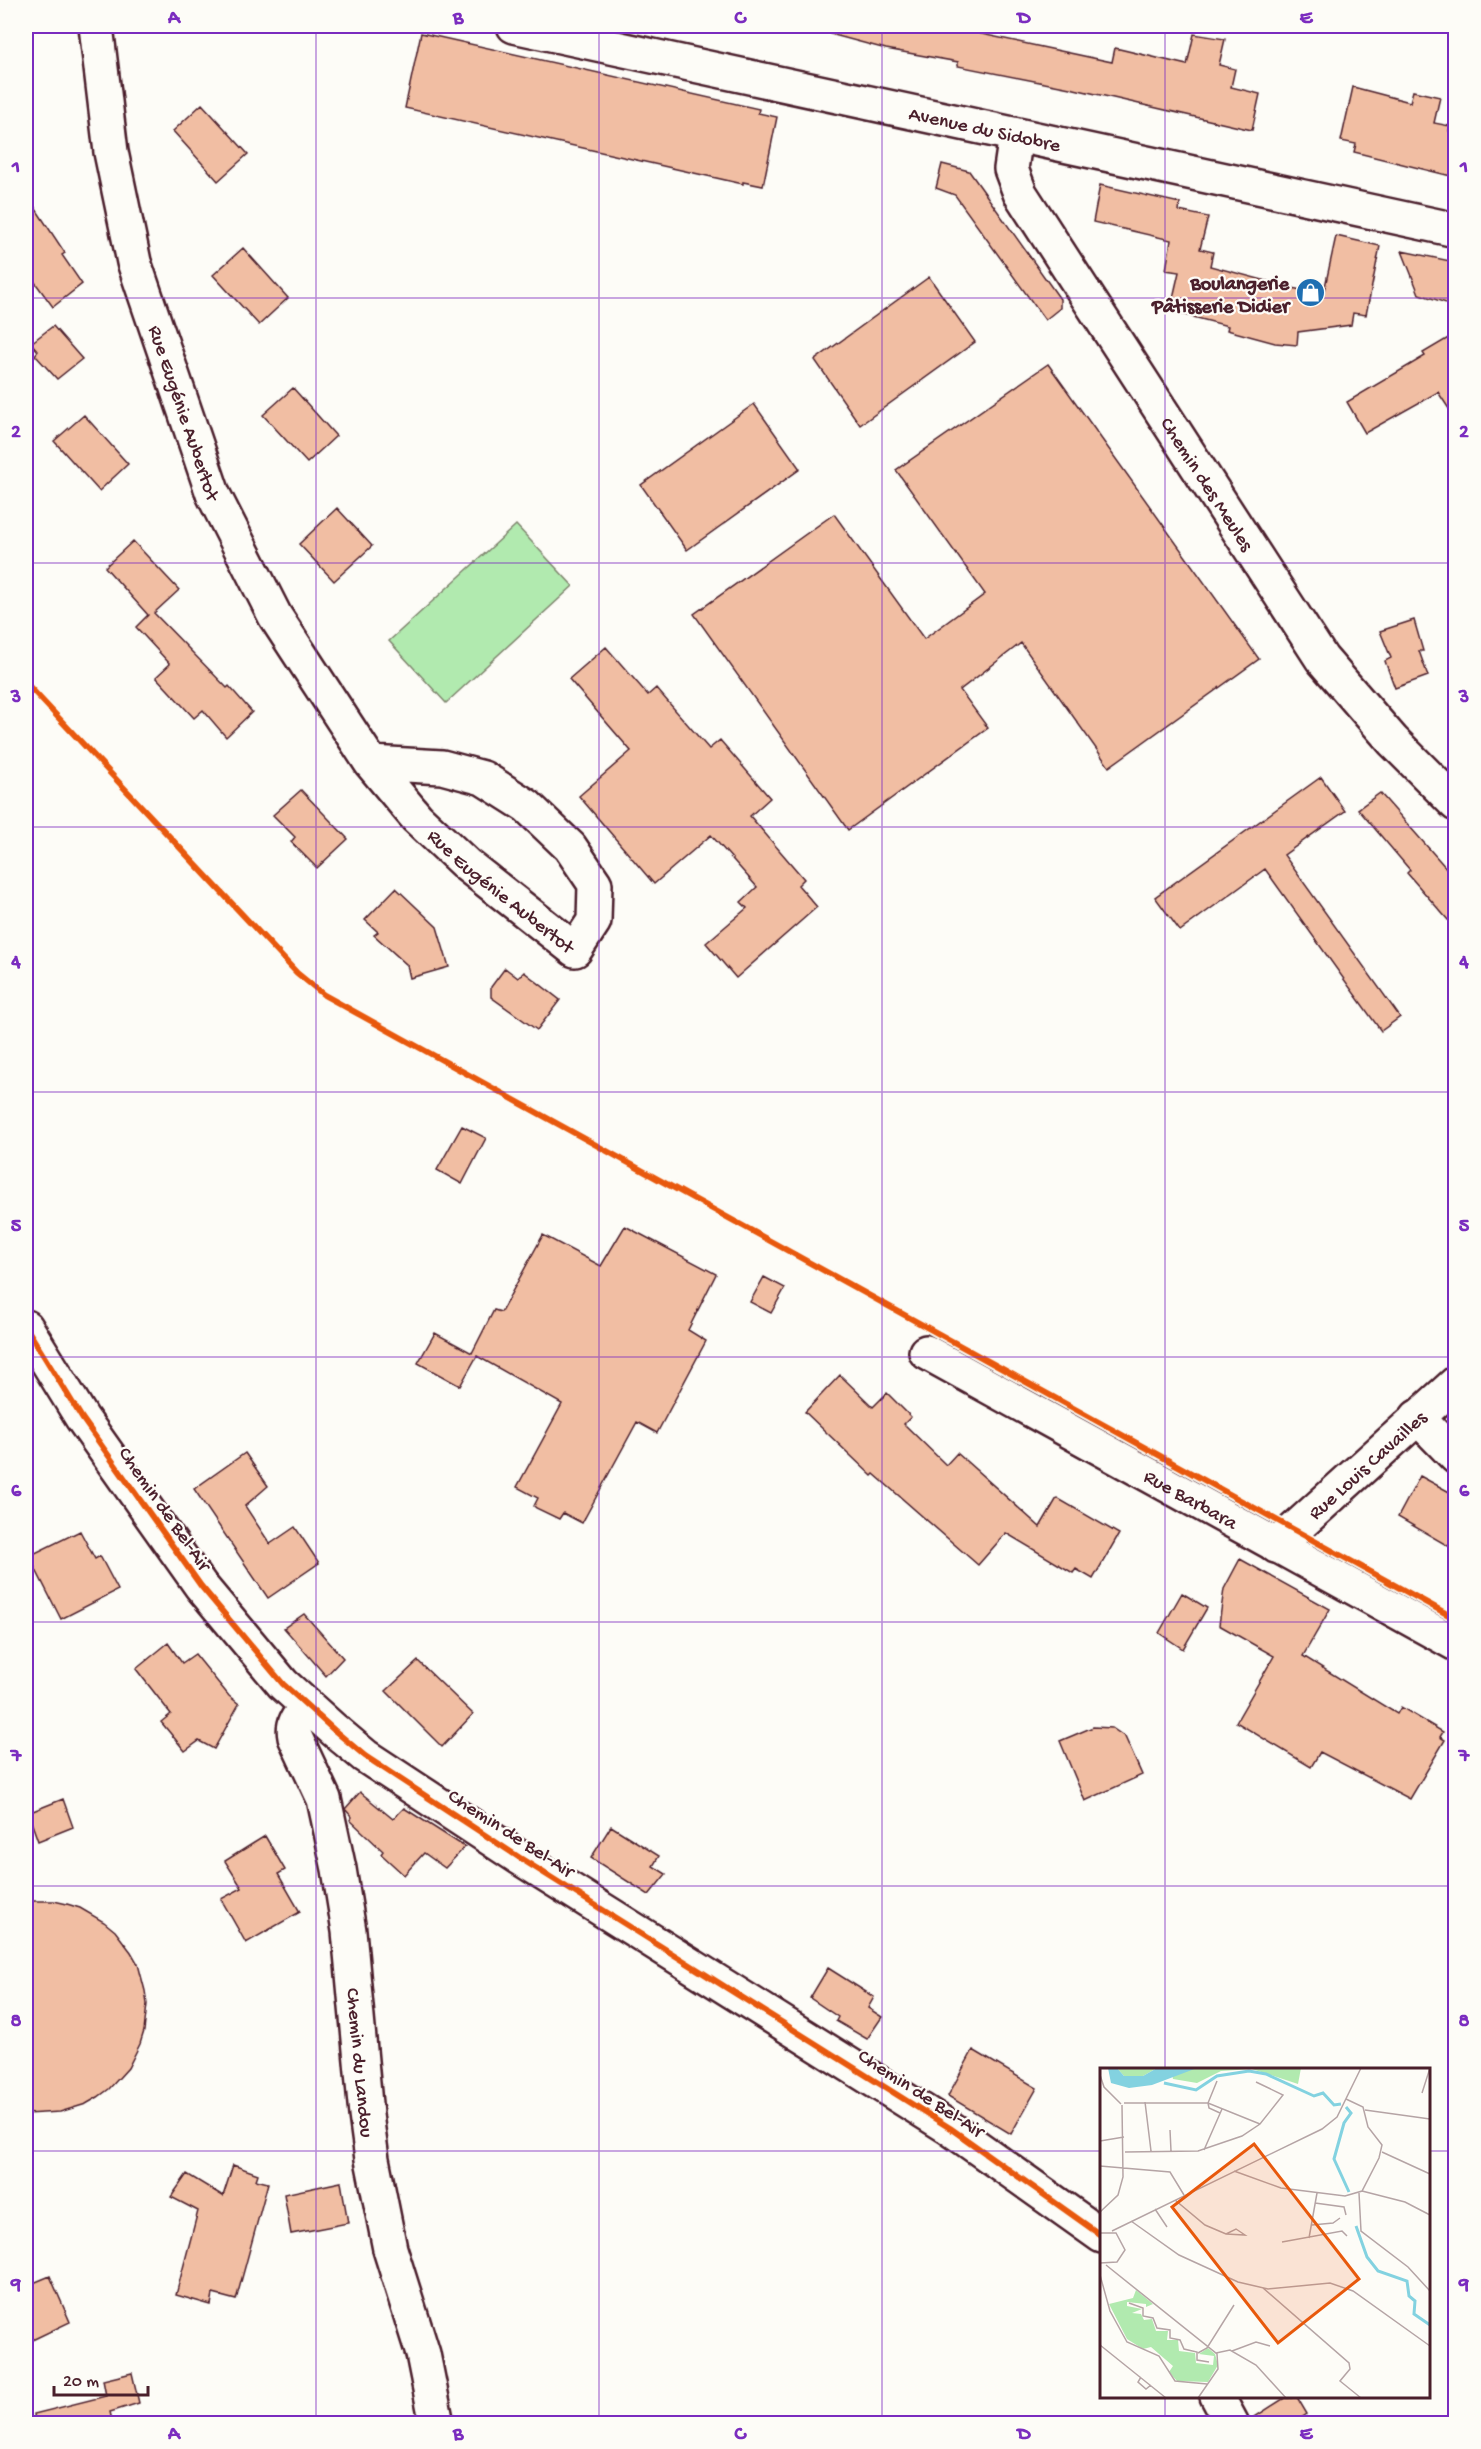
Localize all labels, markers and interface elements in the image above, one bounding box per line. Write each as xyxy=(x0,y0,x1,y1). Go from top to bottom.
text: A xyxy=(167,8,182,31)
text: B xyxy=(452,8,464,31)
text: C xyxy=(734,8,748,31)
text: D xyxy=(1015,8,1031,31)
text: E xyxy=(1300,8,1314,31)
street label: Avenue du Sidobre xyxy=(906,104,1063,159)
text: 1 xyxy=(11,157,20,180)
text: 1 xyxy=(1459,157,1468,180)
place label: Boulangerie Pâtisserie Didier xyxy=(1151,274,1291,320)
shop icon: Boulangerie Pâtisserie Didier xyxy=(1294,277,1326,309)
street label: Rue Eugénie Aubertot xyxy=(141,323,223,507)
street label: Chemin des Meules xyxy=(1154,414,1257,557)
text: 2 xyxy=(11,422,21,445)
text: 2 xyxy=(1459,422,1469,445)
text: 3 xyxy=(10,687,21,710)
text: 3 xyxy=(1458,687,1469,710)
street label: Rue Eugénie Aubertot xyxy=(421,826,579,961)
text: 4 xyxy=(10,952,21,975)
text: 4 xyxy=(1458,952,1469,975)
text: 5 xyxy=(11,1216,22,1239)
text: 5 xyxy=(1459,1216,1470,1239)
street label: Rue Louis Cavailles xyxy=(1305,1407,1433,1526)
street label: Chemin de Bel-Air xyxy=(112,1444,215,1578)
street label: Rue Barbara xyxy=(1139,1466,1241,1537)
text: 6 xyxy=(11,1481,22,1504)
text: 6 xyxy=(1459,1481,1470,1504)
text: 7 xyxy=(10,1746,23,1769)
text: 7 xyxy=(1458,1746,1471,1769)
street label: Chemin de Bel-Air xyxy=(443,1786,579,1885)
street label: Chemin du Landou xyxy=(339,1987,377,2140)
text: 8 xyxy=(11,2011,22,2034)
text: 8 xyxy=(1459,2011,1470,2034)
street label: Chemin de Bel-Air xyxy=(853,2046,989,2145)
inset map xyxy=(1100,2068,1430,2398)
text: 9 xyxy=(10,2275,21,2298)
text: 9 xyxy=(1458,2275,1469,2298)
scale bar xyxy=(54,2359,148,2397)
text: 20 m xyxy=(63,2372,99,2393)
text: A xyxy=(167,2424,182,2447)
text: B xyxy=(452,2424,464,2447)
text: C xyxy=(734,2424,748,2447)
text: D xyxy=(1015,2424,1031,2447)
text: E xyxy=(1300,2424,1314,2447)

